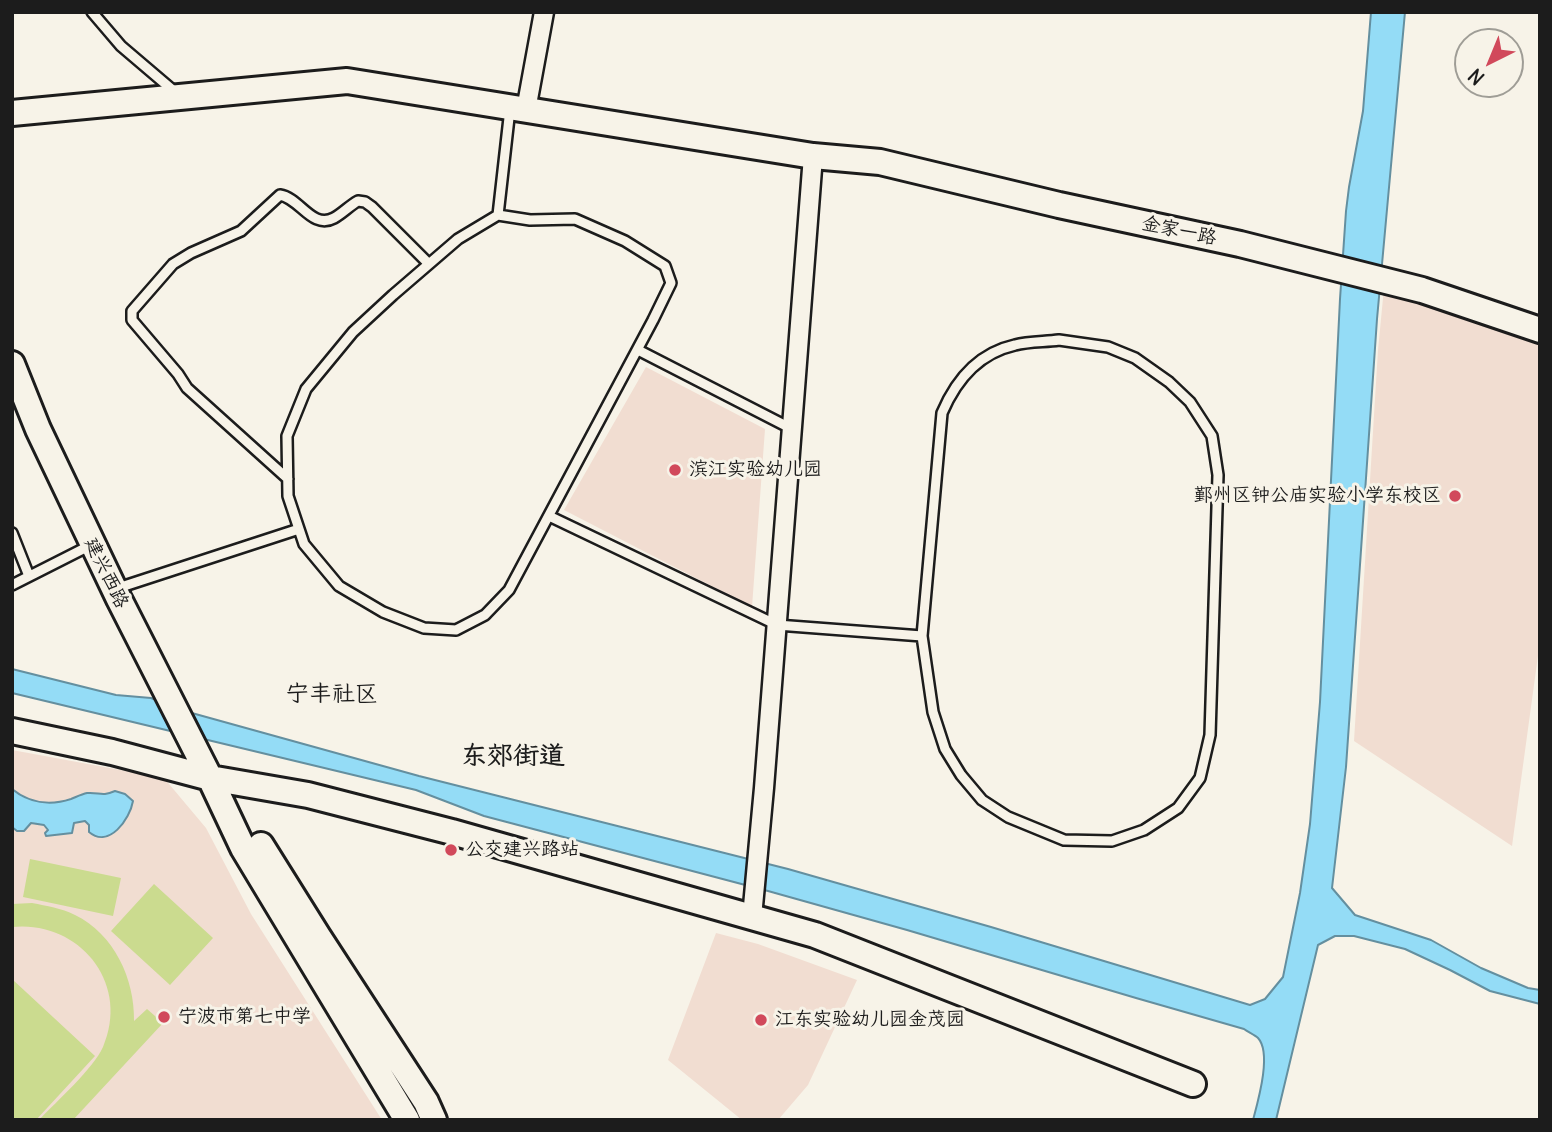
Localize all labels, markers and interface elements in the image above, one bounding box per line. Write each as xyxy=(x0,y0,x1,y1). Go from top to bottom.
north arrow xyxy=(1454,28,1524,98)
text: N xyxy=(1463,64,1489,90)
street label: 金家一路 xyxy=(1139,212,1219,250)
place label: 滨江实验幼儿园 xyxy=(689,459,822,481)
marker: 滨江实验幼儿园 xyxy=(667,462,683,478)
place label: 鄞州区钟公庙实验小学东校区 xyxy=(1194,485,1441,507)
marker: 鄞州区钟公庙实验小学东校区 xyxy=(1447,488,1463,504)
street label: 建兴西路 xyxy=(79,534,133,612)
district label: 宁丰社区 xyxy=(286,680,378,708)
district label: 东郊街道 xyxy=(461,741,565,773)
place label: 公交建兴路站 xyxy=(465,839,579,861)
marker: 公交建兴路站 xyxy=(443,842,459,858)
place label: 宁波市第七中学 xyxy=(178,1006,311,1028)
marker: 宁波市第七中学 xyxy=(156,1009,172,1025)
place label: 江东实验幼儿园金茂园 xyxy=(775,1009,965,1031)
marker: 江东实验幼儿园金茂园 xyxy=(753,1012,769,1028)

